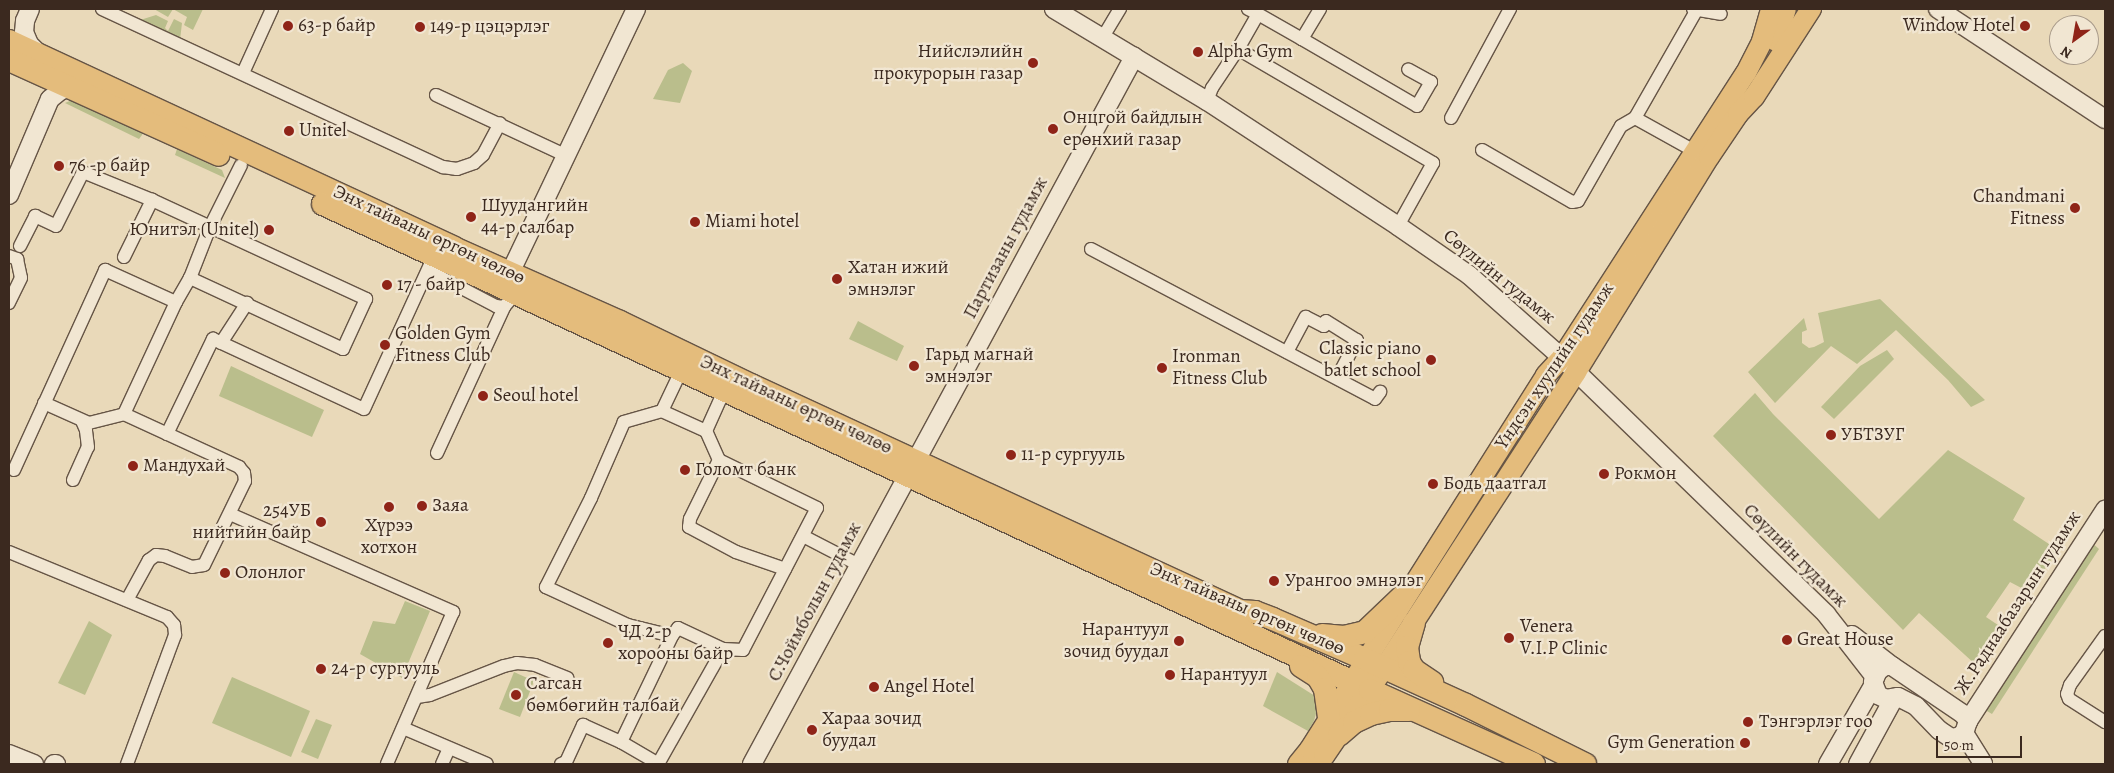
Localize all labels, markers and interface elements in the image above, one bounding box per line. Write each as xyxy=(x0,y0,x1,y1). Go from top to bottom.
place label: 63-р байр xyxy=(298,15,376,37)
place label: Window Hotel xyxy=(1903,15,2015,37)
north arrow xyxy=(2049,15,2099,65)
place label: 149-р цэцэрлэг xyxy=(430,16,549,38)
marker: 63-р байр xyxy=(282,20,294,32)
marker: Window Hotel xyxy=(2019,20,2031,32)
marker: 149-р цэцэрлэг xyxy=(414,21,426,33)
place label: Нийслэлийн прокурорын газар xyxy=(873,41,1023,85)
place label: Alpha Gym xyxy=(1208,41,1293,63)
text: N xyxy=(2057,42,2076,63)
marker: Alpha Gym xyxy=(1192,46,1204,58)
marker: Нийслэлийн прокурорын газар xyxy=(1027,57,1039,69)
place label: Онцгой байдлын ерөнхий газар xyxy=(1063,107,1203,151)
place label: Unitel xyxy=(299,120,347,142)
marker: Онцгой байдлын ерөнхий газар xyxy=(1047,123,1059,135)
marker: Unitel xyxy=(283,125,295,137)
place label: 76 -р байр xyxy=(69,155,150,177)
marker: 76 -р байр xyxy=(53,160,65,172)
street label: Партизаны гудамж xyxy=(959,173,1053,323)
street label: Энх тайваны өргөн чөлөө xyxy=(329,180,529,290)
place label: Chandmani Fitness xyxy=(1973,186,2065,230)
place label: Шуудангийн 44-р салбар xyxy=(481,195,588,239)
marker: Chandmani Fitness xyxy=(2069,202,2081,214)
marker: Шуудангийн 44-р салбар xyxy=(465,211,477,223)
place label: Miami hotel xyxy=(705,211,799,233)
marker: Miami hotel xyxy=(689,216,701,228)
place label: Юнитэл (Unitel) xyxy=(129,219,259,241)
marker: Юнитэл (Unitel) xyxy=(263,224,275,236)
street label: Сөүлийн гудамж xyxy=(1438,225,1560,329)
place label: Хатан ижий эмнэлэг xyxy=(848,257,949,301)
marker: Хатан ижий эмнэлэг xyxy=(830,272,844,286)
place label: 17 - байр xyxy=(397,274,466,296)
street label: Үндсэн хуулийн гудамж xyxy=(1491,278,1619,454)
marker: 17 - байр xyxy=(381,279,393,291)
place label: Golden Gym Fitness Club xyxy=(395,323,491,367)
place label: Classic piano batlet school xyxy=(1319,338,1421,382)
marker: Golden Gym Fitness Club xyxy=(379,339,391,351)
place label: Гарьд магнай эмнэлэг xyxy=(925,344,1034,388)
place label: Ironman Fitness Club xyxy=(1172,346,1267,390)
street label: Энх тайваны өргөн чөлөө xyxy=(696,350,896,460)
marker: Classic piano batlet school xyxy=(1425,354,1437,366)
marker: Гарьд магнай эмнэлэг xyxy=(907,359,921,373)
marker: Ironman Fitness Club xyxy=(1156,362,1168,374)
place label: Seoul hotel xyxy=(493,385,578,407)
marker: Seoul hotel xyxy=(477,390,489,402)
place label: УБТЗУГ xyxy=(1841,424,1904,446)
marker: УБТЗУГ xyxy=(1825,429,1837,441)
place label: 11-р сургууль xyxy=(1021,444,1125,466)
marker: 11-р сургууль xyxy=(1005,449,1017,461)
place label: Мандухай xyxy=(143,455,225,477)
place label: Голомт банк xyxy=(695,459,796,481)
marker: Мандухай xyxy=(127,460,139,472)
place label: Рокмон xyxy=(1614,463,1676,485)
marker: Голомт банк xyxy=(679,464,691,476)
marker: Рокмон xyxy=(1598,468,1610,480)
place label: Бодь даатгал xyxy=(1443,473,1547,495)
marker: Бодь даатгал xyxy=(1427,478,1439,490)
place label: Заяа xyxy=(432,495,469,517)
street label: Сөүлийн гудамж xyxy=(1738,499,1852,613)
place label: 254УБ нийтийн байр xyxy=(192,500,311,544)
marker: Заяа xyxy=(416,500,428,512)
marker: Хүрээ хотхон xyxy=(383,501,395,513)
street label: Ж.Раднаабазарын гудамж xyxy=(1950,507,2086,699)
place label: Хүрээ хотхон xyxy=(361,515,417,559)
marker: 254УБ нийтийн байр xyxy=(315,516,327,528)
street label: С.Чоймболын гудамж xyxy=(763,518,867,686)
street label: Энх тайваны өргөн чөлөө xyxy=(1146,558,1348,660)
place label: Олонлог xyxy=(235,562,305,584)
marker: Олонлог xyxy=(219,567,231,579)
place label: Урангоо эмнэлэг xyxy=(1285,570,1423,592)
marker: Урангоо эмнэлэг xyxy=(1267,574,1281,588)
place label: Venera V.I.P Clinic xyxy=(1520,616,1608,660)
place label: Нарантуул зочид буудал xyxy=(1063,619,1169,663)
place label: ЧД 2-р хорооны байр xyxy=(618,621,733,665)
place label: Great House xyxy=(1797,629,1894,651)
marker: Venera V.I.P Clinic xyxy=(1502,631,1516,645)
marker: Great House xyxy=(1781,634,1793,646)
marker: Нарантуул зочид буудал xyxy=(1173,635,1185,647)
marker: ЧД 2-р хорооны байр xyxy=(602,637,614,649)
place label: 24-р сургууль xyxy=(331,658,439,680)
marker: 24-р сургууль xyxy=(315,663,327,675)
place label: Нарантуул xyxy=(1180,664,1268,686)
marker: Нарантуул xyxy=(1164,669,1176,681)
place label: Сагсан бөмбөгийн талбай xyxy=(526,673,680,717)
place label: Angel Hotel xyxy=(884,676,974,698)
marker: Angel Hotel xyxy=(868,681,880,693)
marker: Сагсан бөмбөгийн талбай xyxy=(510,689,522,701)
place label: Хараа зочид буудал xyxy=(822,708,922,752)
place label: Тэнгэрлэг гоо xyxy=(1759,711,1873,733)
marker: Тэнгэрлэг гоо xyxy=(1741,715,1755,729)
marker: Хараа зочид буудал xyxy=(806,724,818,736)
scale bar xyxy=(1939,726,2025,758)
place label: Gym Generation xyxy=(1607,732,1735,754)
text: 50 m xyxy=(1944,735,1974,755)
marker: Gym Generation xyxy=(1739,737,1751,749)

